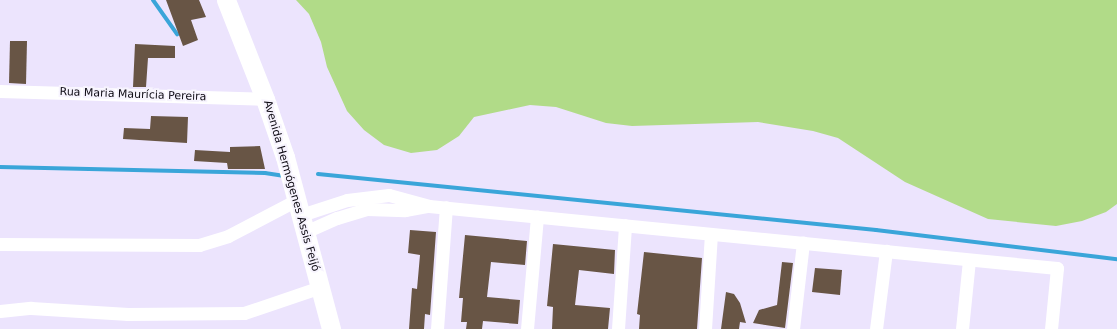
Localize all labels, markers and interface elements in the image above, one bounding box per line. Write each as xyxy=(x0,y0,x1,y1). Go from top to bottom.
street label: Rua Maria Maurícia Pereira xyxy=(59,86,207,104)
street label: Avenida Hermógenes Assis Feijó xyxy=(260,99,322,273)

